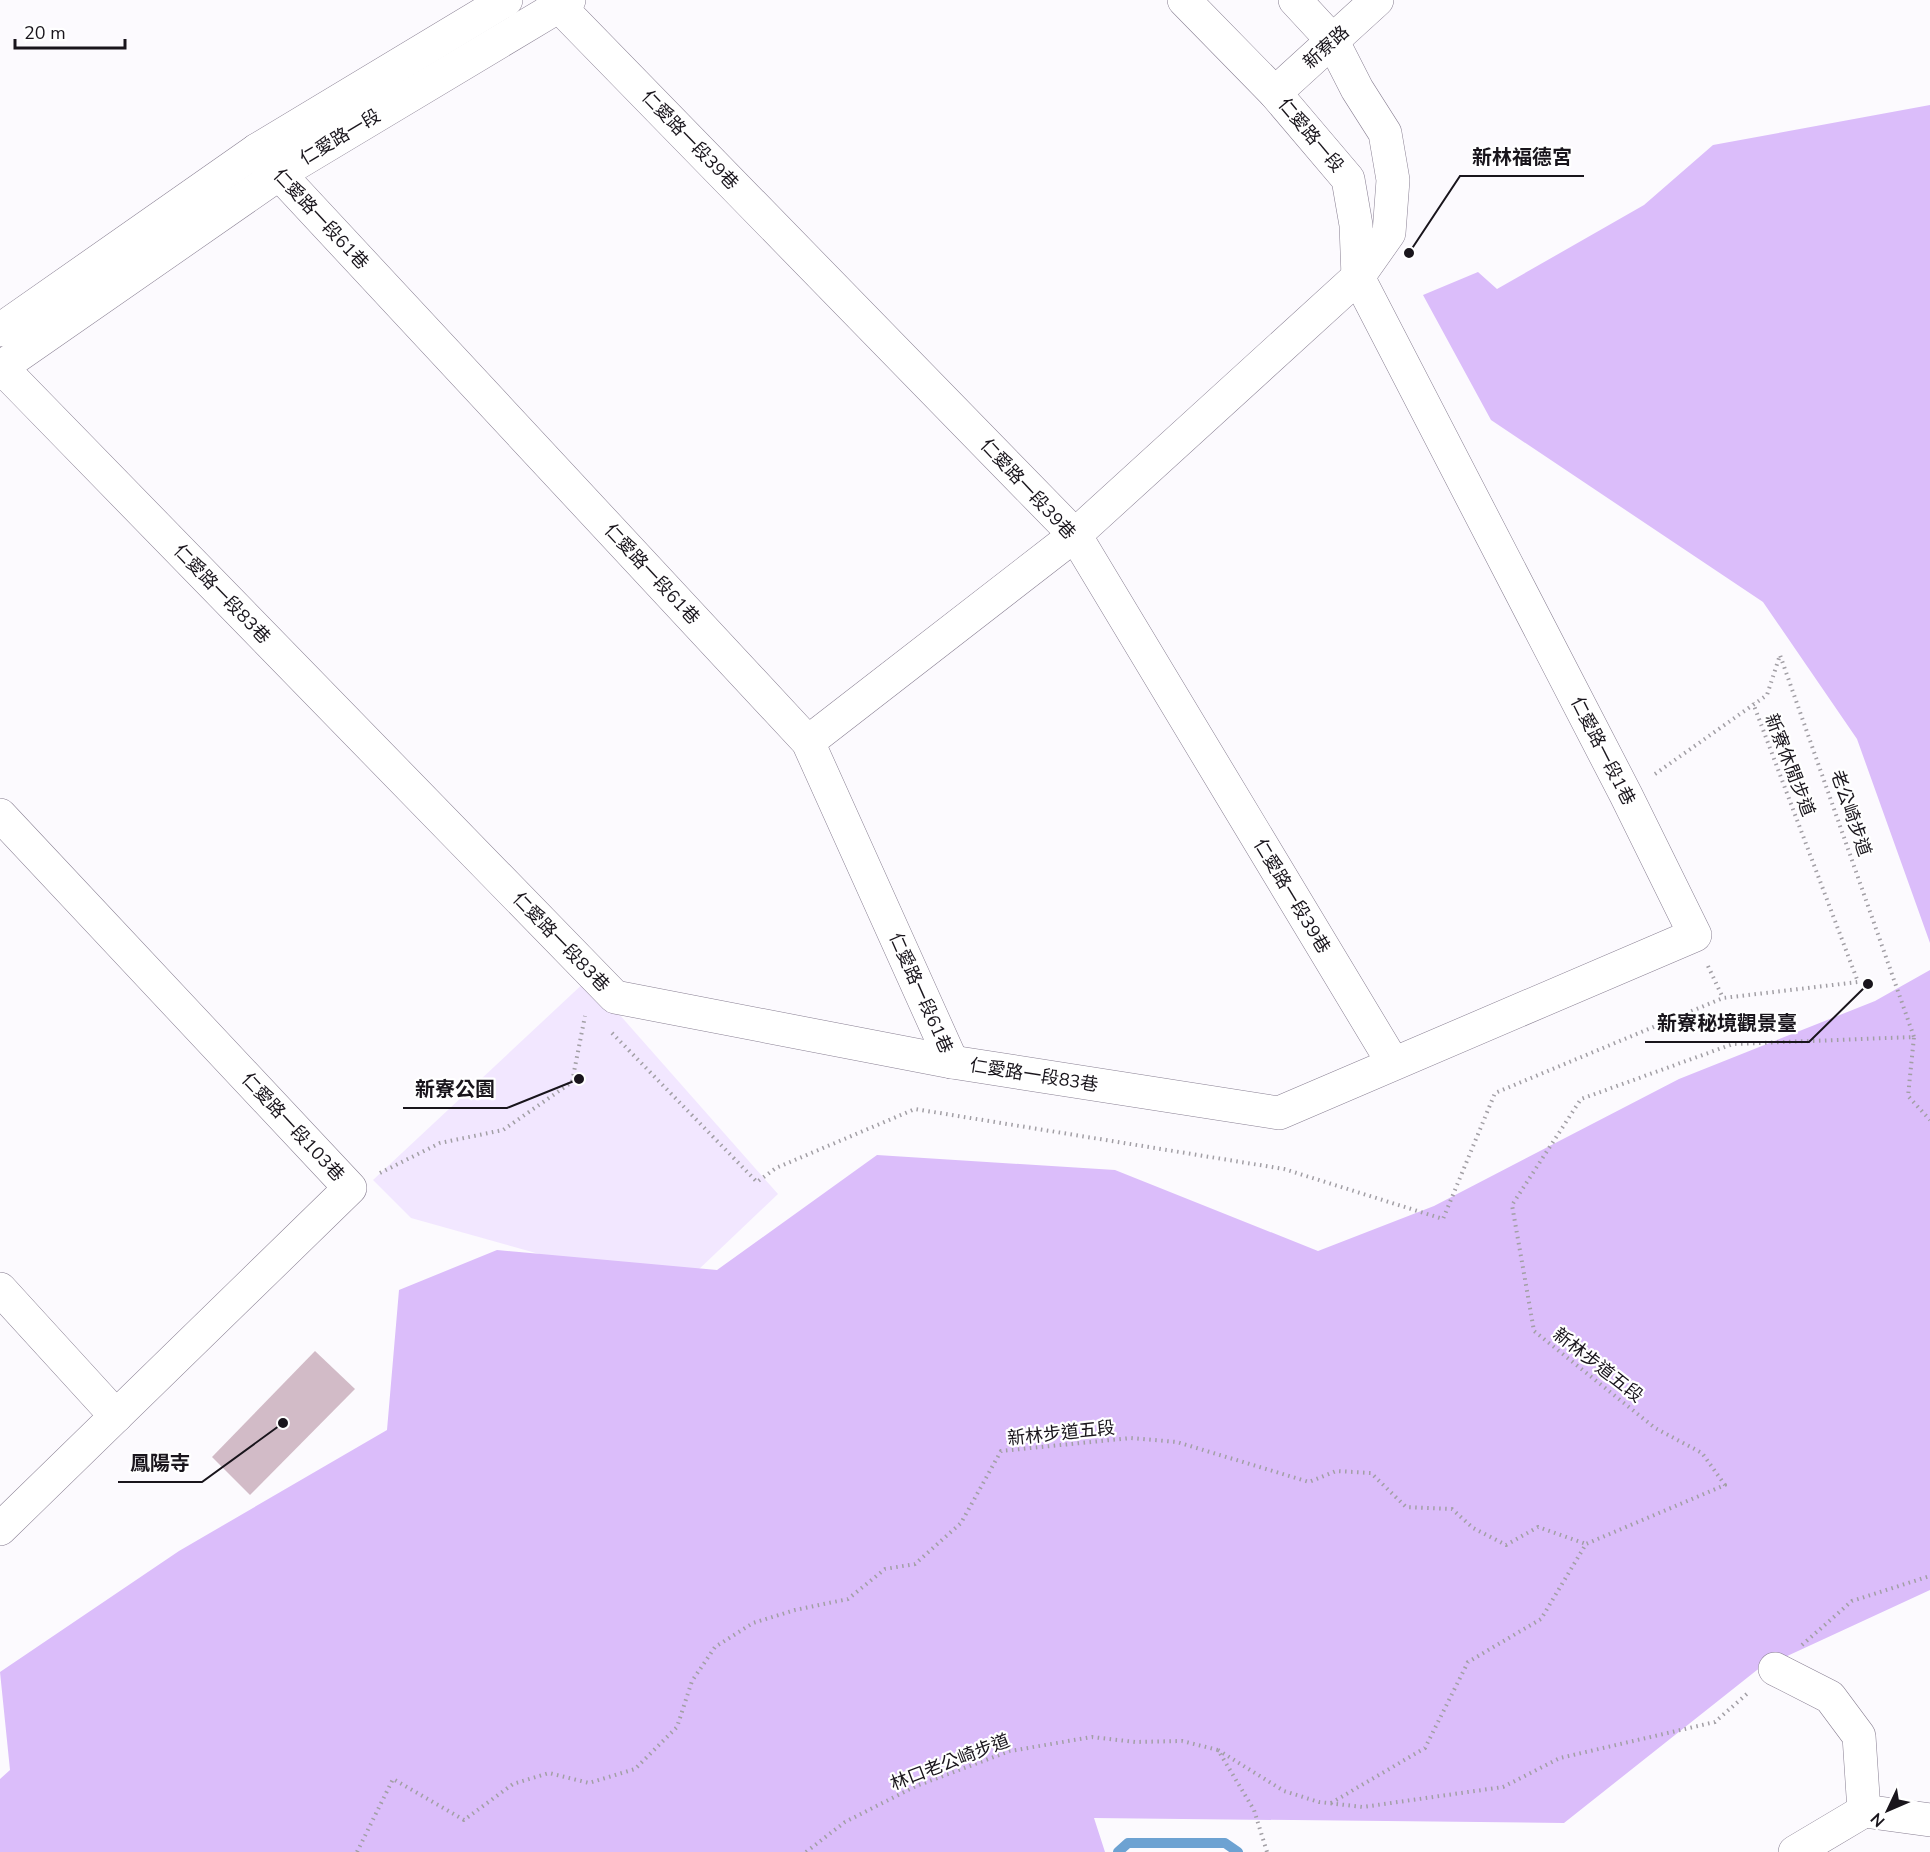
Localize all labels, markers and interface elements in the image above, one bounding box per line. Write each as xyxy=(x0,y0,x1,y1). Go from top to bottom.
scale bar xyxy=(15,12,124,50)
street label: 新寮路 xyxy=(1298,20,1354,74)
text: 20 m xyxy=(24,21,66,45)
street label: 仁愛路一段39巷 xyxy=(636,85,744,195)
street label: 仁愛路一段 xyxy=(1273,93,1349,177)
street label: 仁愛路一段 xyxy=(295,104,385,170)
callout: 新林福德宮 xyxy=(1460,138,1584,176)
text: 新林福德宮 xyxy=(1472,144,1572,171)
street label: 仁愛路一段61巷 xyxy=(268,163,374,275)
street label: 仁愛路一段39巷 xyxy=(975,433,1081,545)
street label: 仁愛路一段61巷 xyxy=(599,518,705,630)
street label: 仁愛路一段83巷 xyxy=(168,539,276,649)
street label: 仁愛路一段1巷 xyxy=(1565,693,1641,809)
street label: 新寮休閒步道 xyxy=(1759,710,1821,820)
street label: 老公崎步道 xyxy=(1825,767,1877,859)
street label: 仁愛路一段39巷 xyxy=(1248,834,1336,958)
street label: 仁愛路一段83巷 xyxy=(507,887,615,997)
street label: 仁愛路一段61巷 xyxy=(884,929,958,1057)
callout: 新寮秘境觀景臺 xyxy=(1645,1004,1809,1042)
text: 新寮秘境觀景臺 xyxy=(1657,1010,1797,1037)
street label: 仁愛路一段83巷 xyxy=(968,1053,1100,1097)
street label: 仁愛路一段103巷 xyxy=(236,1067,350,1187)
callout: 新寮公園 xyxy=(403,1070,507,1108)
text: 新寮公園 xyxy=(415,1076,495,1103)
street label: 新林步道五段 xyxy=(1548,1322,1648,1408)
street label: 新林步道五段 xyxy=(1006,1415,1116,1451)
callout: 鳳陽寺 xyxy=(118,1444,202,1482)
text: 鳳陽寺 xyxy=(130,1450,190,1477)
street label: 林口老公崎步道 xyxy=(887,1728,1013,1796)
north arrow xyxy=(1858,1780,1918,1840)
text: N xyxy=(1866,1808,1890,1832)

